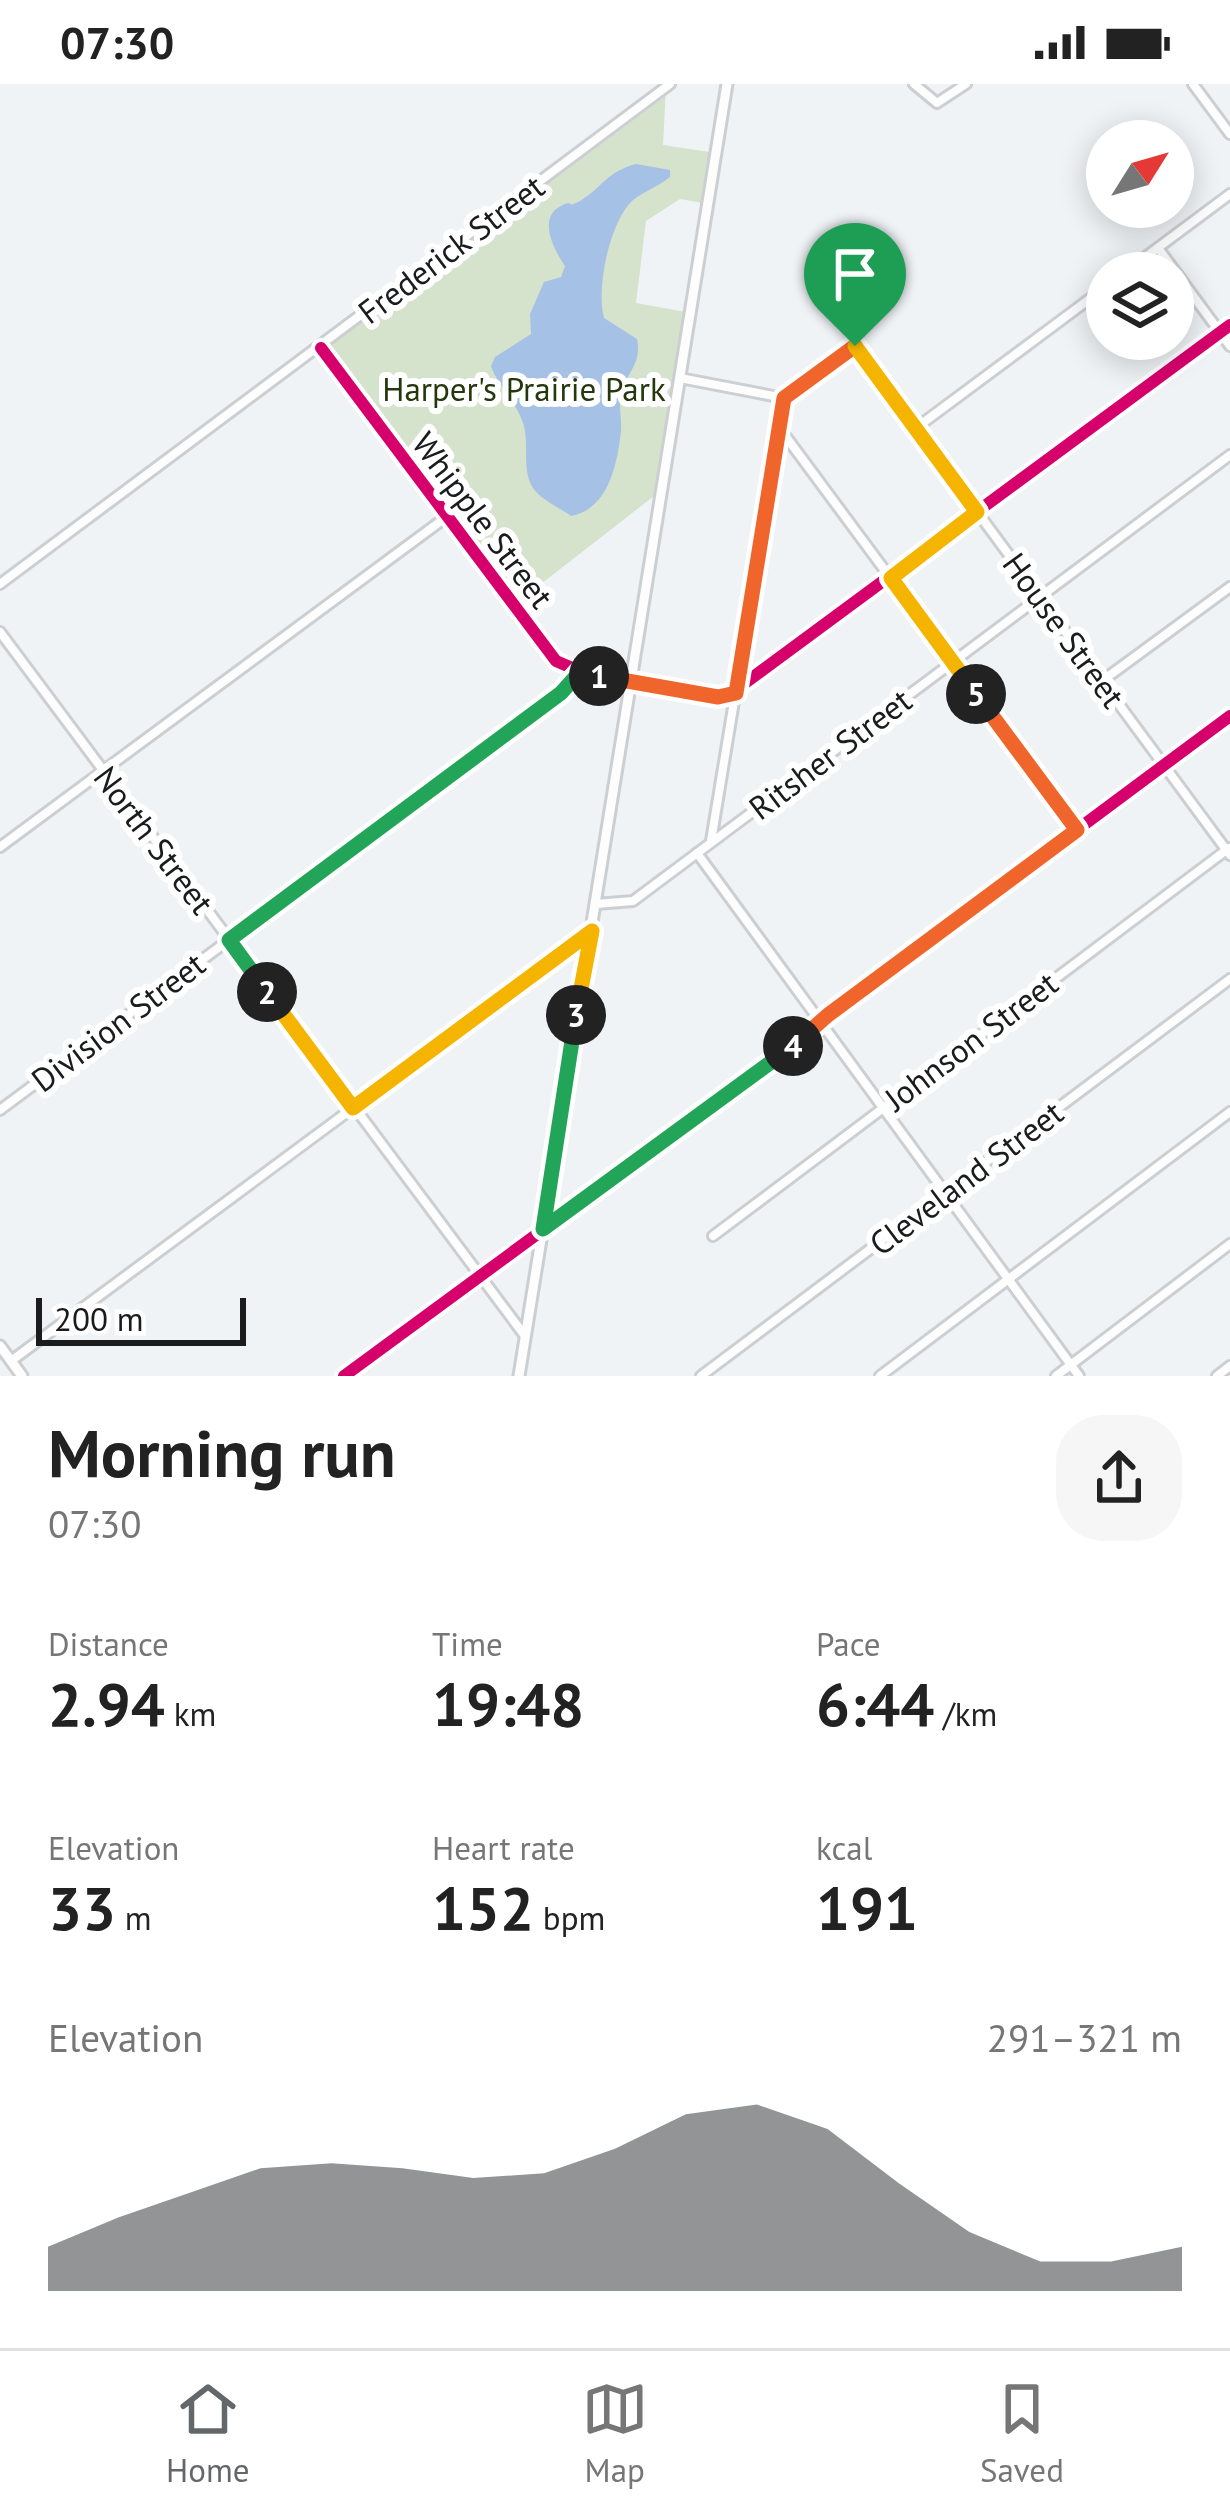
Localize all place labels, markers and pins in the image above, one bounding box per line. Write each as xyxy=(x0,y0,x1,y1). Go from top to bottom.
pin xyxy=(804,223,906,346)
pin: 1 xyxy=(569,646,629,706)
pin: 5 xyxy=(946,664,1006,724)
pin: 2 xyxy=(237,962,297,1022)
pin: 3 xyxy=(546,985,606,1045)
pin: 4 xyxy=(763,1016,823,1076)

